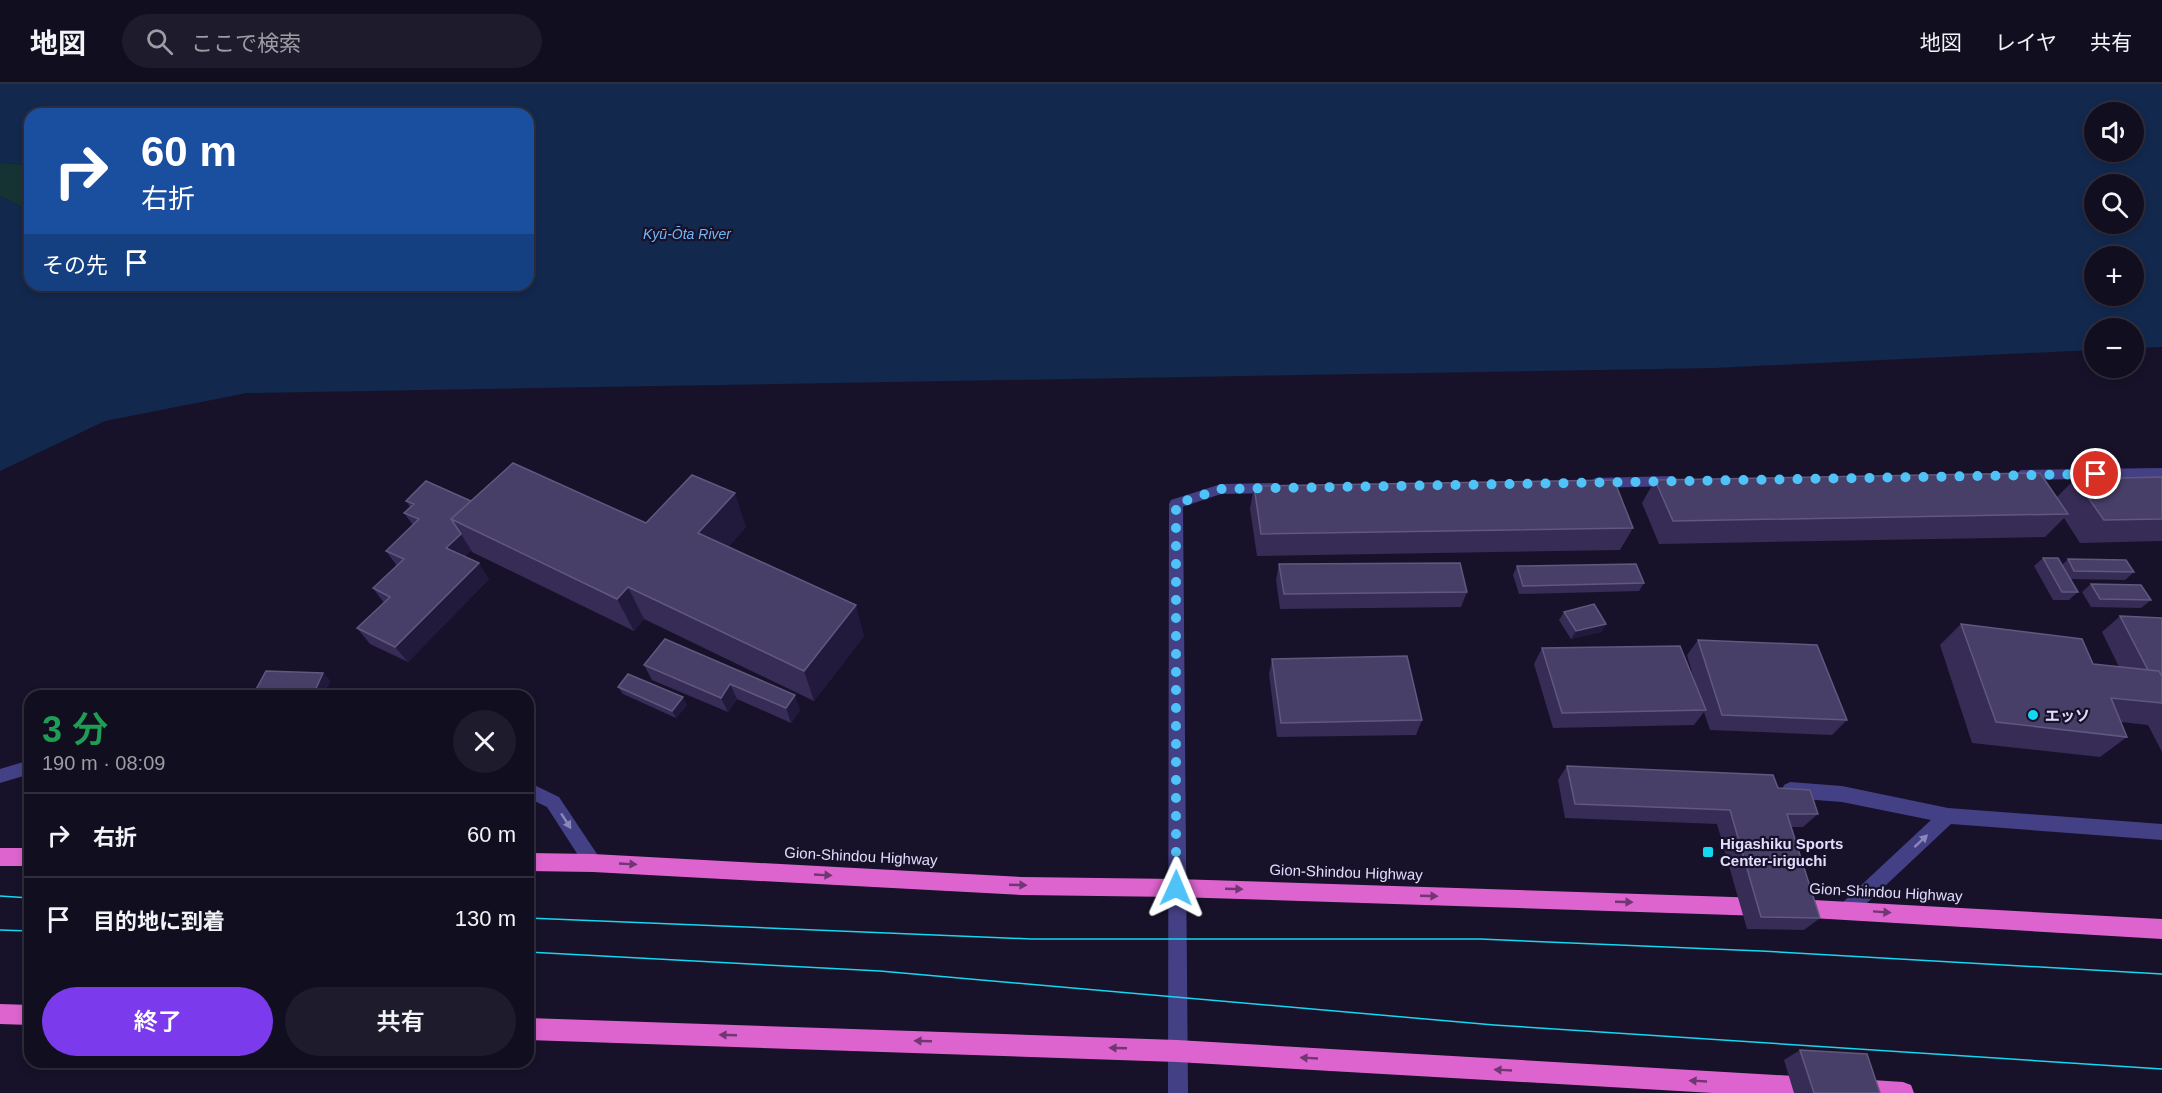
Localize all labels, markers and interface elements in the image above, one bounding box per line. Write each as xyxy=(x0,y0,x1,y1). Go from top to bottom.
search box xyxy=(122,14,542,68)
icon: search xyxy=(143,25,176,58)
text: 地図 xyxy=(30,28,86,59)
text: ここで検索 xyxy=(191,31,301,56)
text: 地図 xyxy=(1920,31,1962,54)
text: レイヤ xyxy=(1995,31,2057,54)
text: 共有 xyxy=(2090,31,2132,54)
map controls xyxy=(2084,102,2144,378)
button: sound xyxy=(2084,102,2144,162)
text: 60 m xyxy=(141,128,237,175)
icon: right xyxy=(42,132,120,210)
button: search xyxy=(2084,174,2144,234)
text: 右折 xyxy=(141,184,195,214)
water label: Kyū-Ōta River xyxy=(643,226,732,242)
icon: arrive xyxy=(120,246,153,279)
button: + xyxy=(2084,246,2144,306)
text: その先 xyxy=(42,253,108,278)
button: − xyxy=(2084,318,2144,378)
pin xyxy=(2070,448,2121,499)
icon: arrive xyxy=(2079,457,2112,490)
place label: エッソ xyxy=(2045,707,2090,724)
marker: エッソ xyxy=(2026,708,2040,722)
text: 3 分 xyxy=(42,709,108,750)
button: close xyxy=(453,710,516,773)
text: 190 m · 08:09 xyxy=(42,752,165,774)
one-way arrow xyxy=(560,812,571,829)
icon: right xyxy=(42,819,75,852)
text: 60 m xyxy=(467,822,516,847)
text: 右折 xyxy=(93,825,137,850)
one-way arrow xyxy=(1913,834,1928,848)
place label: Higashiku Sports Center-iriguchi xyxy=(1720,835,1843,869)
street label: Gion-Shindou Highway xyxy=(784,843,939,869)
marker: Higashiku Sports Center-iriguchi xyxy=(1701,845,1715,859)
position arrow xyxy=(1144,856,1208,920)
one-way arrow xyxy=(619,860,638,869)
street label: Gion-Shindou Highway xyxy=(1269,861,1423,883)
one-way arrow xyxy=(814,870,833,879)
street label: Gion-Shindou Highway xyxy=(1809,879,1964,905)
one-way arrow xyxy=(1008,881,1027,890)
one-way arrow xyxy=(1225,885,1244,894)
one-way arrow xyxy=(1420,891,1439,901)
one-way arrow xyxy=(1615,898,1634,907)
icon: arrive xyxy=(42,903,75,936)
text: 130 m xyxy=(455,906,516,931)
one-way arrow xyxy=(1873,907,1892,917)
text: 目的地に到着 xyxy=(93,909,225,934)
button: 終了 xyxy=(42,987,273,1056)
button: 共有 xyxy=(285,987,516,1056)
one-way arrow xyxy=(719,1031,738,1040)
one-way arrow xyxy=(914,1036,933,1046)
one-way arrow xyxy=(1109,1044,1128,1053)
one-way arrow xyxy=(1299,1054,1318,1063)
one-way arrow xyxy=(1494,1065,1513,1074)
one-way arrow xyxy=(1689,1076,1708,1086)

